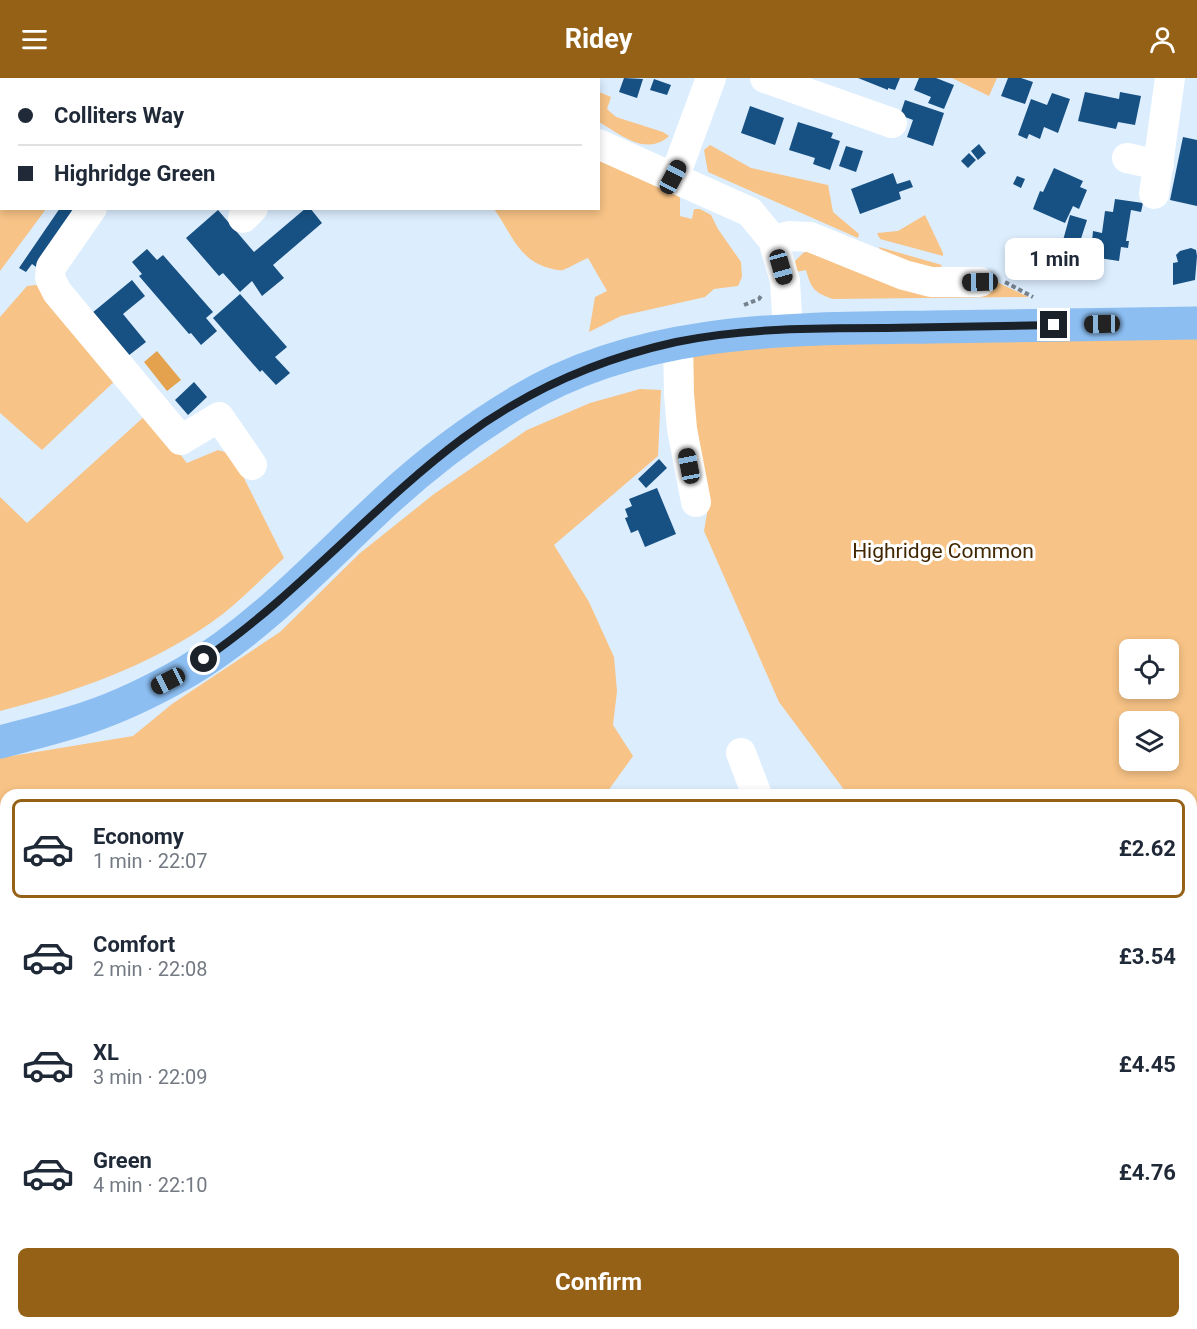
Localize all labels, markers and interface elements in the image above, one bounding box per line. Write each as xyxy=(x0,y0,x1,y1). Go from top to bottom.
icon: menu xyxy=(18,23,51,56)
text: Ridey xyxy=(565,23,632,55)
icon: person xyxy=(1146,23,1179,56)
text: Colliters Way xyxy=(54,103,184,128)
car xyxy=(657,157,689,197)
text: Highridge Green xyxy=(54,161,215,186)
callout: 1 min xyxy=(1004,238,1104,280)
car xyxy=(767,247,795,287)
text: 1 min xyxy=(1029,247,1080,271)
car xyxy=(962,273,998,291)
route end xyxy=(1040,311,1067,338)
car xyxy=(1084,315,1120,333)
car xyxy=(677,447,701,485)
park label: Highridge Common xyxy=(852,539,1034,563)
map controls xyxy=(1119,639,1179,771)
button: locate xyxy=(1119,639,1179,699)
route start xyxy=(190,645,217,672)
car xyxy=(148,665,188,697)
button: layers xyxy=(1119,711,1179,771)
icon: car xyxy=(21,822,75,876)
text: Economy xyxy=(93,824,184,849)
text: £2.62 xyxy=(1119,836,1176,861)
text: 1 min · 22:07 xyxy=(93,849,208,873)
icon: car xyxy=(21,930,75,984)
text: Comfort xyxy=(93,932,175,957)
text: £3.54 xyxy=(1119,944,1176,969)
text: 2 min · 22:08 xyxy=(93,957,208,981)
icon: car xyxy=(21,1038,75,1092)
text: XL xyxy=(93,1040,119,1065)
text: £4.45 xyxy=(1119,1052,1176,1077)
text: 3 min · 22:09 xyxy=(93,1065,208,1089)
icon: car xyxy=(21,1146,75,1200)
text: Green xyxy=(93,1148,152,1173)
text: £4.76 xyxy=(1119,1160,1176,1185)
text: 4 min · 22:10 xyxy=(93,1173,208,1197)
button: Confirm xyxy=(18,1248,1179,1317)

